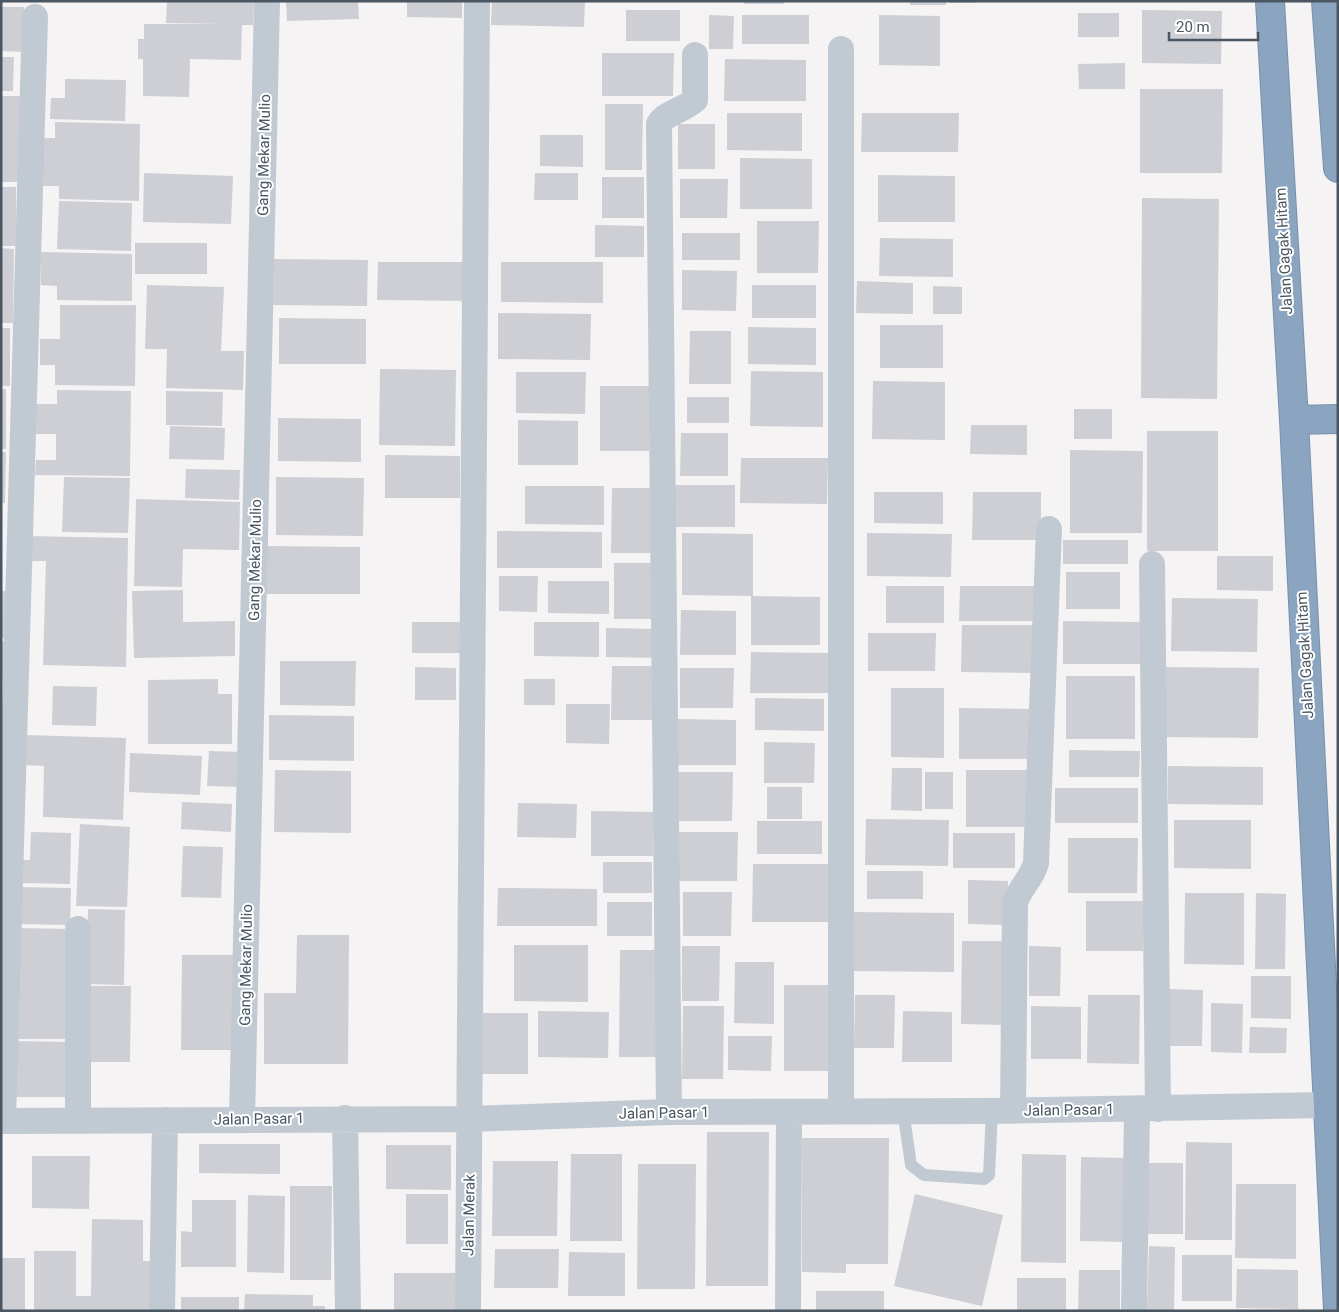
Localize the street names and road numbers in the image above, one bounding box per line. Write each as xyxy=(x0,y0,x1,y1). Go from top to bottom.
street label: Gang Mekar Mulio xyxy=(254,94,274,216)
street label: Jalan Gagak Hitam xyxy=(1272,187,1296,315)
street label: Gang Mekar Mulio xyxy=(245,499,265,621)
street label: Jalan Gagak Hitam xyxy=(1293,591,1317,719)
street label: Gang Mekar Mulio xyxy=(236,904,256,1026)
street label: Jalan Pasar 1 xyxy=(1023,1100,1115,1120)
street label: Jalan Pasar 1 xyxy=(618,1103,710,1123)
street label: Jalan Pasar 1 xyxy=(213,1109,305,1129)
street label: Jalan Merak xyxy=(459,1174,479,1256)

